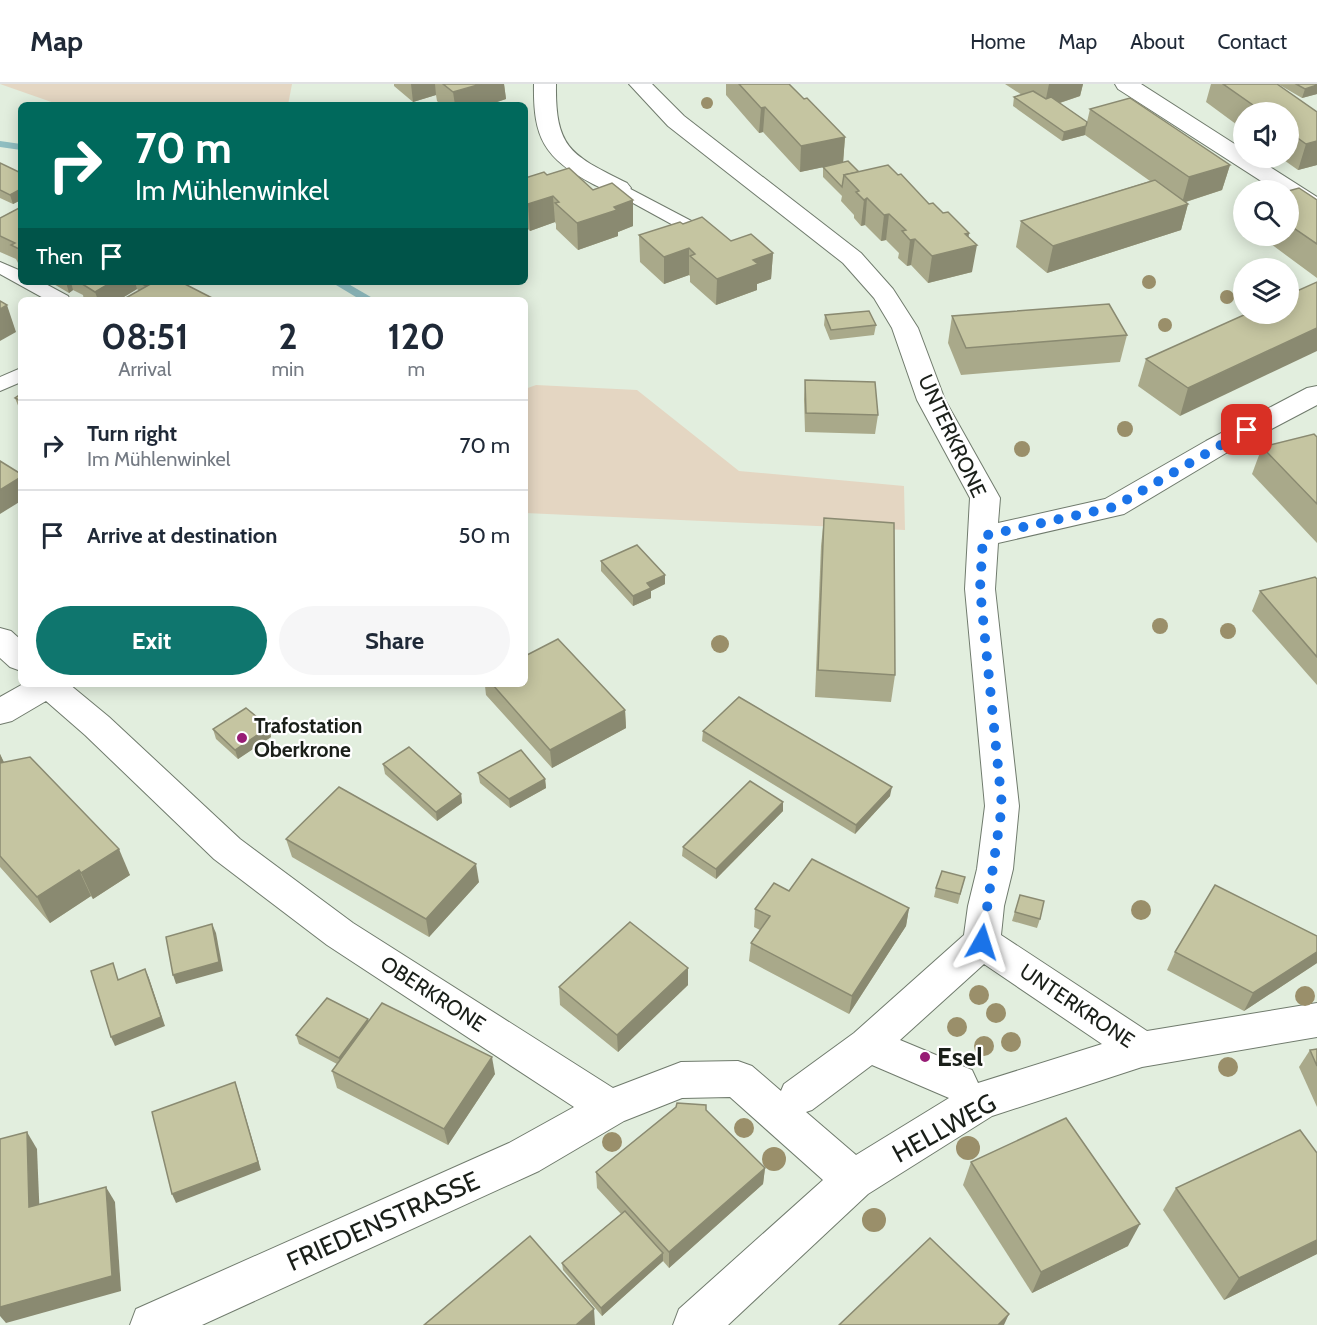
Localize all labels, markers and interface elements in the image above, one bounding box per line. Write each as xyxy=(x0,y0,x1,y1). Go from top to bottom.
text: Map xyxy=(30,24,83,58)
text: Home xyxy=(970,29,1026,54)
text: Map xyxy=(1059,29,1097,54)
text: About xyxy=(1130,29,1184,54)
text: Contact xyxy=(1217,29,1287,54)
map controls xyxy=(1233,102,1299,324)
button: sound xyxy=(1233,102,1299,168)
text: 70 m xyxy=(135,122,232,174)
icon: right xyxy=(36,126,114,204)
text: Im Mühlenwinkel xyxy=(135,174,329,207)
button: search xyxy=(1233,180,1299,246)
icon: arrive xyxy=(95,240,128,273)
text: Then xyxy=(36,243,83,270)
button: layers xyxy=(1233,258,1299,324)
text: 08:51 xyxy=(101,314,189,358)
text: 2 xyxy=(278,314,298,358)
text: 120 xyxy=(387,314,445,358)
text: Arrival xyxy=(118,357,171,381)
text: min xyxy=(272,357,305,381)
text: m xyxy=(407,357,425,381)
street label: UNTERKRONE xyxy=(913,370,992,501)
pin xyxy=(1221,404,1272,455)
icon: arrive xyxy=(1230,413,1263,446)
text: Turn right xyxy=(87,420,177,447)
icon: right xyxy=(36,429,69,462)
text: 70 m xyxy=(460,432,510,459)
text: Im Mühlenwinkel xyxy=(87,447,231,471)
icon: arrive xyxy=(36,519,69,552)
text: Arrive at destination xyxy=(87,522,277,549)
text: 50 m xyxy=(458,522,510,549)
button: Exit xyxy=(36,606,267,675)
button: Share xyxy=(279,606,510,675)
place label: Trafostation Oberkrone xyxy=(254,713,362,762)
marker: Trafostation Oberkrone xyxy=(235,731,249,745)
position arrow xyxy=(950,910,1014,974)
street label: OBERKRONE xyxy=(376,950,490,1037)
street label: UNTERKRONE xyxy=(1015,958,1139,1053)
place label: Esel xyxy=(937,1041,983,1073)
marker: Esel xyxy=(918,1050,932,1064)
street label: HELLWEG xyxy=(887,1086,1001,1170)
street label: FRIEDENSTRASSE xyxy=(282,1164,484,1278)

